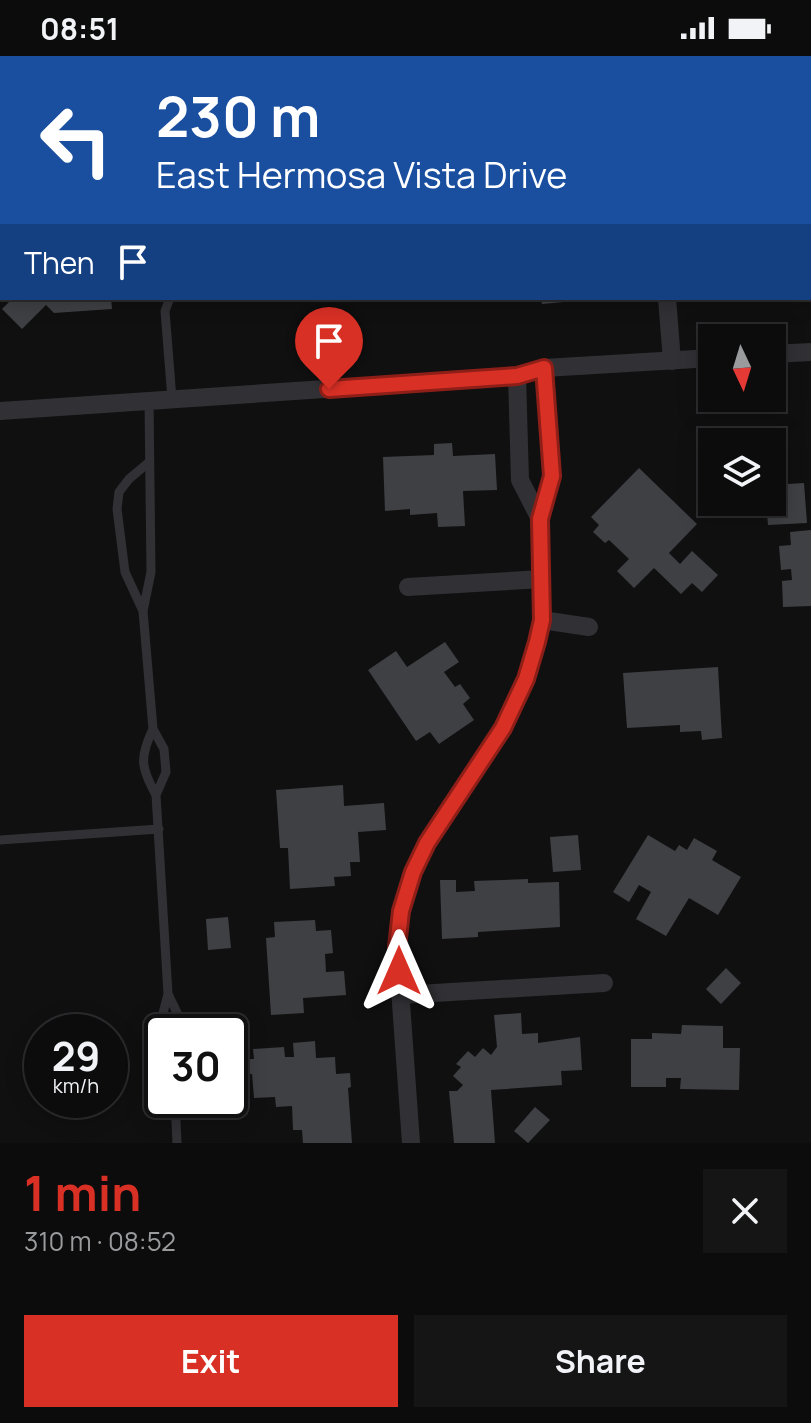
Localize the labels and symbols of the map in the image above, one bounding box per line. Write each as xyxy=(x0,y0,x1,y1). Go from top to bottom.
pin xyxy=(295,307,363,389)
north arrow xyxy=(698,324,786,412)
position arrow xyxy=(357,929,441,1013)
speed limit sign: 30 xyxy=(144,1014,248,1118)

